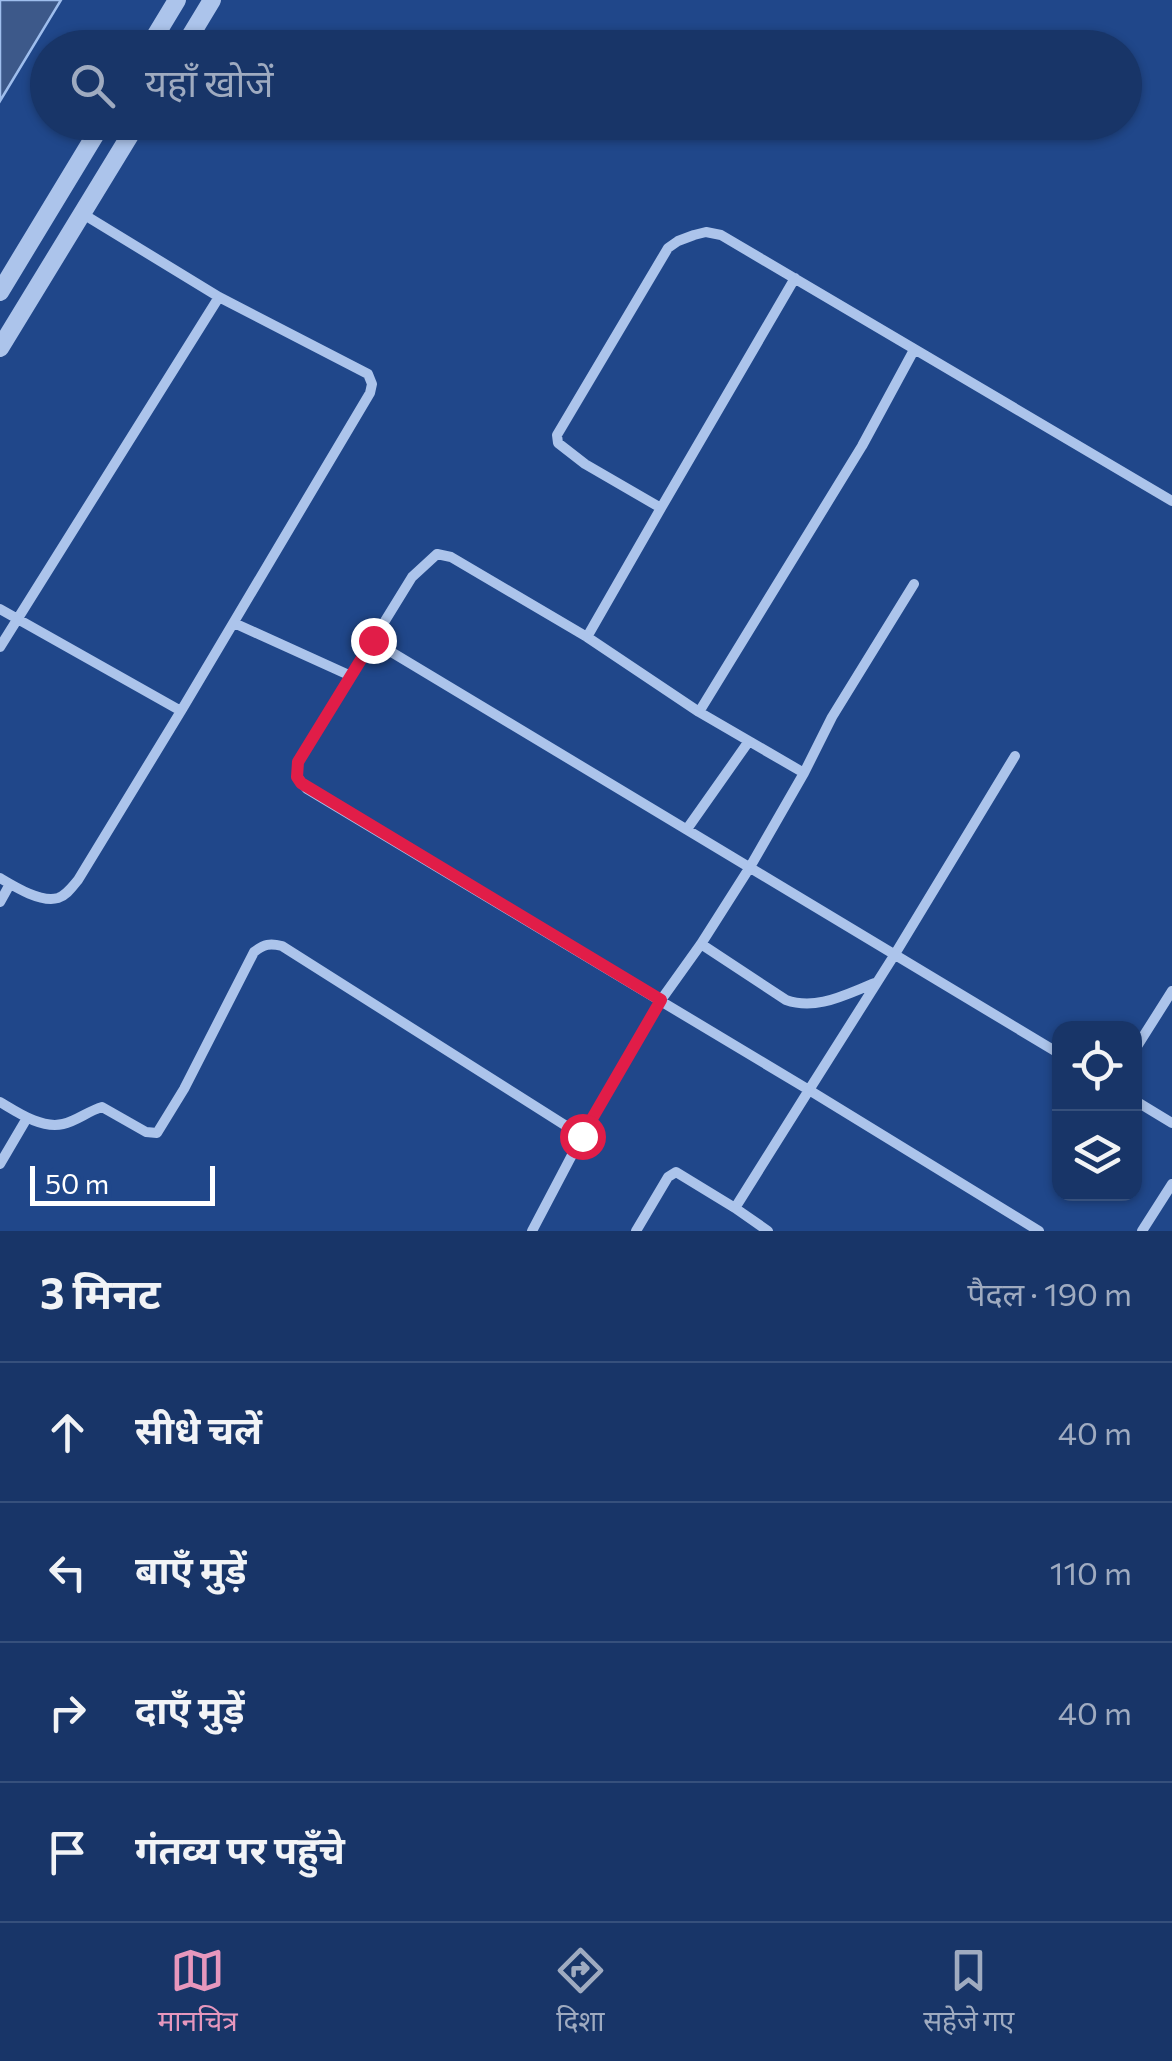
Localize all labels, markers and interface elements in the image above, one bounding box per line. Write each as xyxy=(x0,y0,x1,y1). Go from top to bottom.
search box xyxy=(30,30,1142,140)
icon: search xyxy=(65,58,120,113)
text: यहाँ खोजें xyxy=(145,58,273,105)
route end xyxy=(351,618,397,664)
map controls xyxy=(1052,1021,1142,1201)
button: locate xyxy=(1052,1021,1142,1111)
button: layers xyxy=(1052,1111,1142,1201)
route start xyxy=(560,1114,606,1160)
scale bar xyxy=(30,1161,215,1206)
text: 50 m xyxy=(45,1166,109,1200)
text: 3 मिनट xyxy=(40,1266,161,1318)
text: पैदल · 190 m xyxy=(967,1273,1132,1313)
icon: ahead xyxy=(40,1405,95,1460)
text: सीधे चलें xyxy=(135,1405,262,1452)
text: 40 m xyxy=(1058,1412,1132,1452)
icon: left xyxy=(40,1545,95,1600)
text: बाएँ मुड़ें xyxy=(135,1545,246,1592)
text: 110 m xyxy=(1050,1552,1132,1592)
icon: right xyxy=(40,1685,95,1740)
text: दाएँ मुड़ें xyxy=(135,1685,244,1732)
text: 40 m xyxy=(1058,1692,1132,1732)
icon: arrive xyxy=(40,1825,95,1880)
text: गंतव्य पर पहुँचे xyxy=(135,1825,345,1872)
tab: मानचित्र xyxy=(158,1943,238,2042)
tab: दिशा xyxy=(553,1943,608,2042)
tab: सहेजे गए xyxy=(923,1943,1014,2042)

